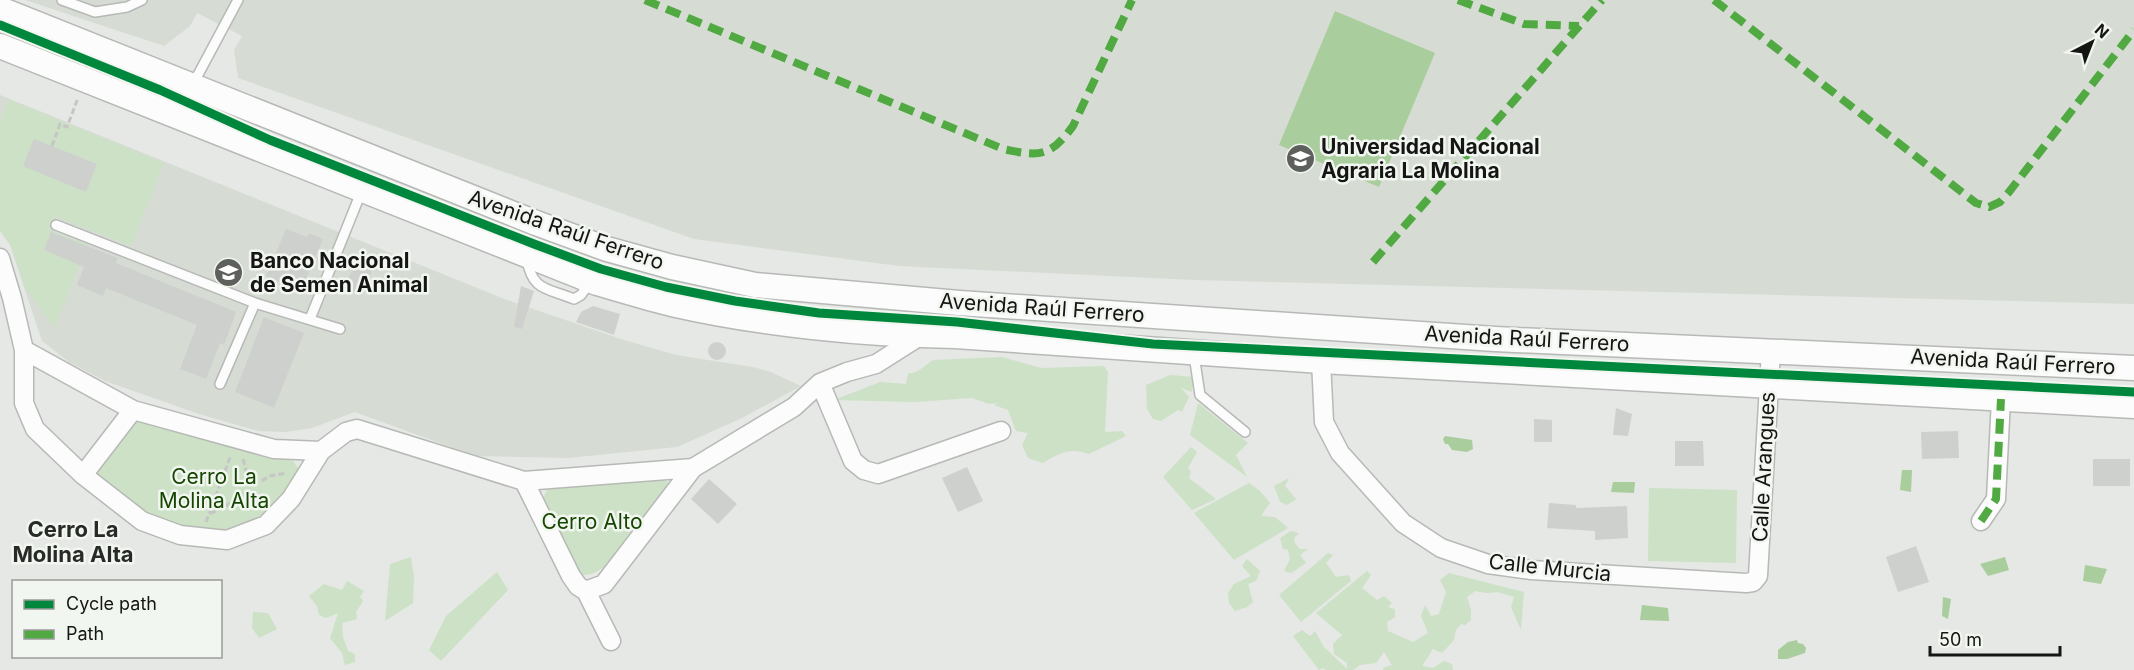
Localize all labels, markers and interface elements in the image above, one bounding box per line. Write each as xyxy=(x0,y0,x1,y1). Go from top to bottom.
north arrow xyxy=(2062,12,2122,72)
text: N xyxy=(2091,19,2113,42)
place label: Universidad Nacional Agraria La Molina xyxy=(1321,134,1540,183)
school or university icon: Universidad Nacional Agraria La Molina xyxy=(1284,143,1316,175)
street label: Avenida Raúl Ferrero xyxy=(465,184,667,275)
place label: Banco Nacional de Semen Animal xyxy=(250,248,428,297)
school or university icon: Banco Nacional de Semen Animal xyxy=(213,257,245,289)
street label: Avenida Raúl Ferrero xyxy=(939,288,1145,327)
street label: Avenida Raúl Ferrero xyxy=(1424,321,1630,356)
street label: Avenida Raúl Ferrero xyxy=(1910,344,2116,379)
street label: Calle Arangues xyxy=(1747,391,1780,543)
park label: Cerro La Molina Alta xyxy=(159,464,269,513)
park label: Cerro Alto xyxy=(541,509,643,534)
district label: Cerro La Molina Alta xyxy=(12,516,134,567)
street label: Calle Murcia xyxy=(1487,549,1613,586)
legend xyxy=(12,580,222,658)
text: Cycle path xyxy=(66,593,157,614)
scale bar xyxy=(1930,619,2060,657)
text: Path xyxy=(66,623,104,644)
text: 50 m xyxy=(1939,629,1982,650)

